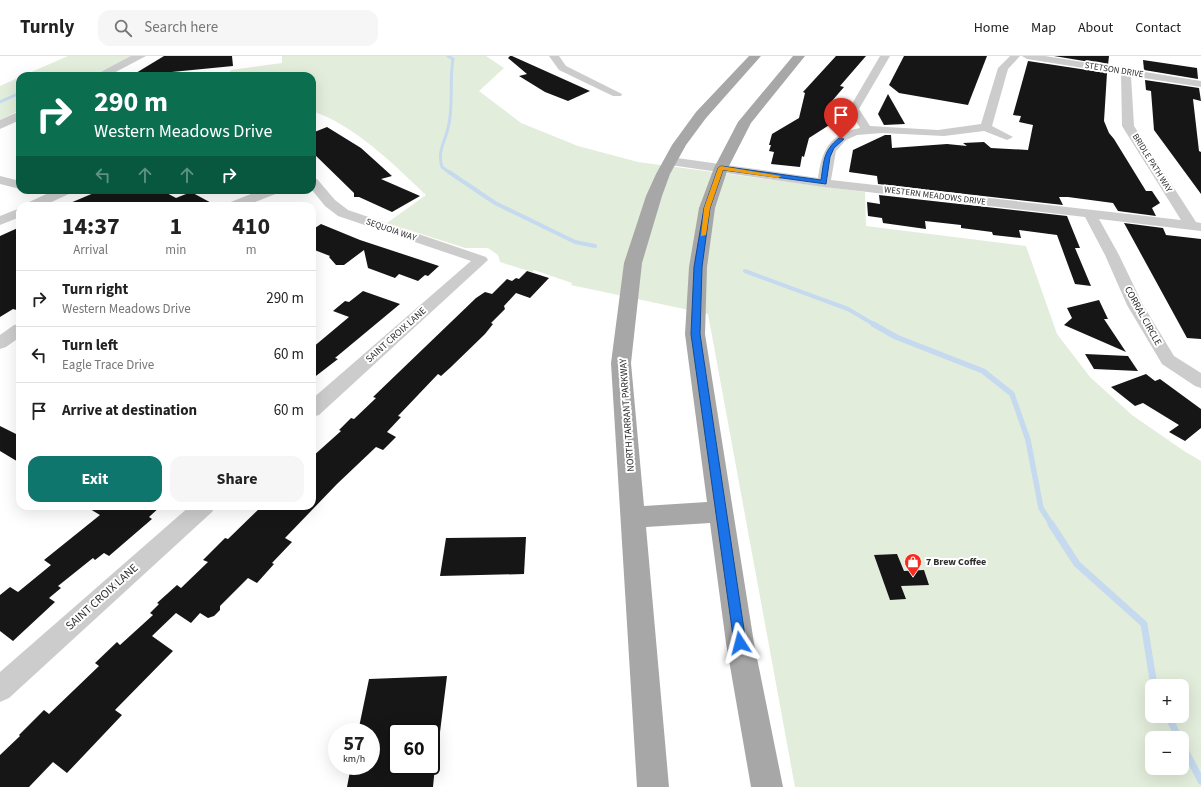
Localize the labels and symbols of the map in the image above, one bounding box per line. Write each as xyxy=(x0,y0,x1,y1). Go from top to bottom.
street label: STETSON DRIVE xyxy=(1084,59,1145,81)
pin xyxy=(824,98,858,139)
street label: BRIDLE PATH WAY xyxy=(1129,131,1176,195)
street label: WESTERN MEADOWS DRIVE xyxy=(883,183,987,209)
street label: SEQUOIA WAY xyxy=(364,215,419,245)
street label: CORRAL CIRCLE xyxy=(1121,284,1165,348)
street label: SAINT CROIX LANE xyxy=(363,304,429,366)
street label: NORTH TARRANT PARKWAY xyxy=(616,358,638,472)
shop icon: 7 Brew Coffee xyxy=(903,552,923,577)
place label: 7 Brew Coffee xyxy=(926,555,986,569)
street label: SAINT CROIX LANE xyxy=(62,560,142,634)
position arrow xyxy=(719,622,761,664)
speed limit sign: 60 xyxy=(388,723,440,775)

